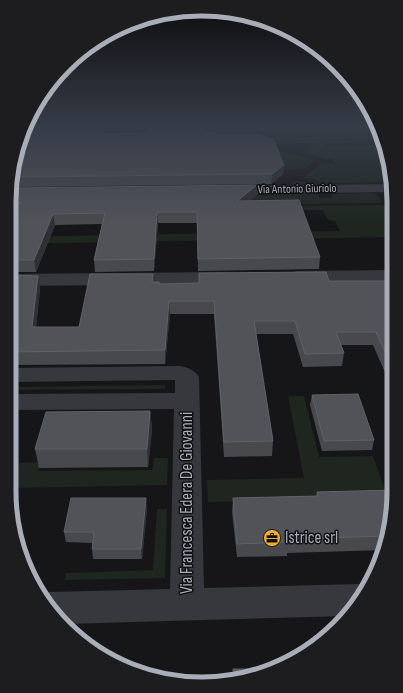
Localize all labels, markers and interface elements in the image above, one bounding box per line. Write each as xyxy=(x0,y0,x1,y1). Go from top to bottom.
street label: Via Antonio Giuriolo xyxy=(258,181,336,197)
street label: Via Francesca Edera De Giovanni xyxy=(177,412,197,594)
office icon: Istrice srl xyxy=(262,528,282,548)
place label: Istrice srl xyxy=(285,528,338,548)

